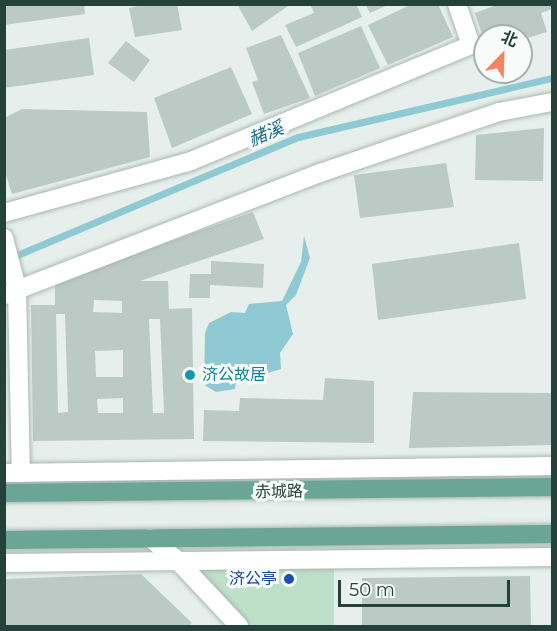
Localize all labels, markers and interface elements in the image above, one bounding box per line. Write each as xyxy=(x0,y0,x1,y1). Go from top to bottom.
north arrow xyxy=(473,24,533,84)
text: 北 xyxy=(498,27,521,51)
water label: 赭溪 xyxy=(245,117,287,151)
place label: 济公故居 xyxy=(202,365,266,385)
marker: 济公故居 xyxy=(183,368,197,382)
street label: 赤城路 xyxy=(255,482,303,502)
scale bar xyxy=(341,568,514,606)
place label: 济公亭 xyxy=(229,569,277,589)
marker: 济公亭 xyxy=(282,572,296,586)
text: 50 m xyxy=(349,579,395,601)

